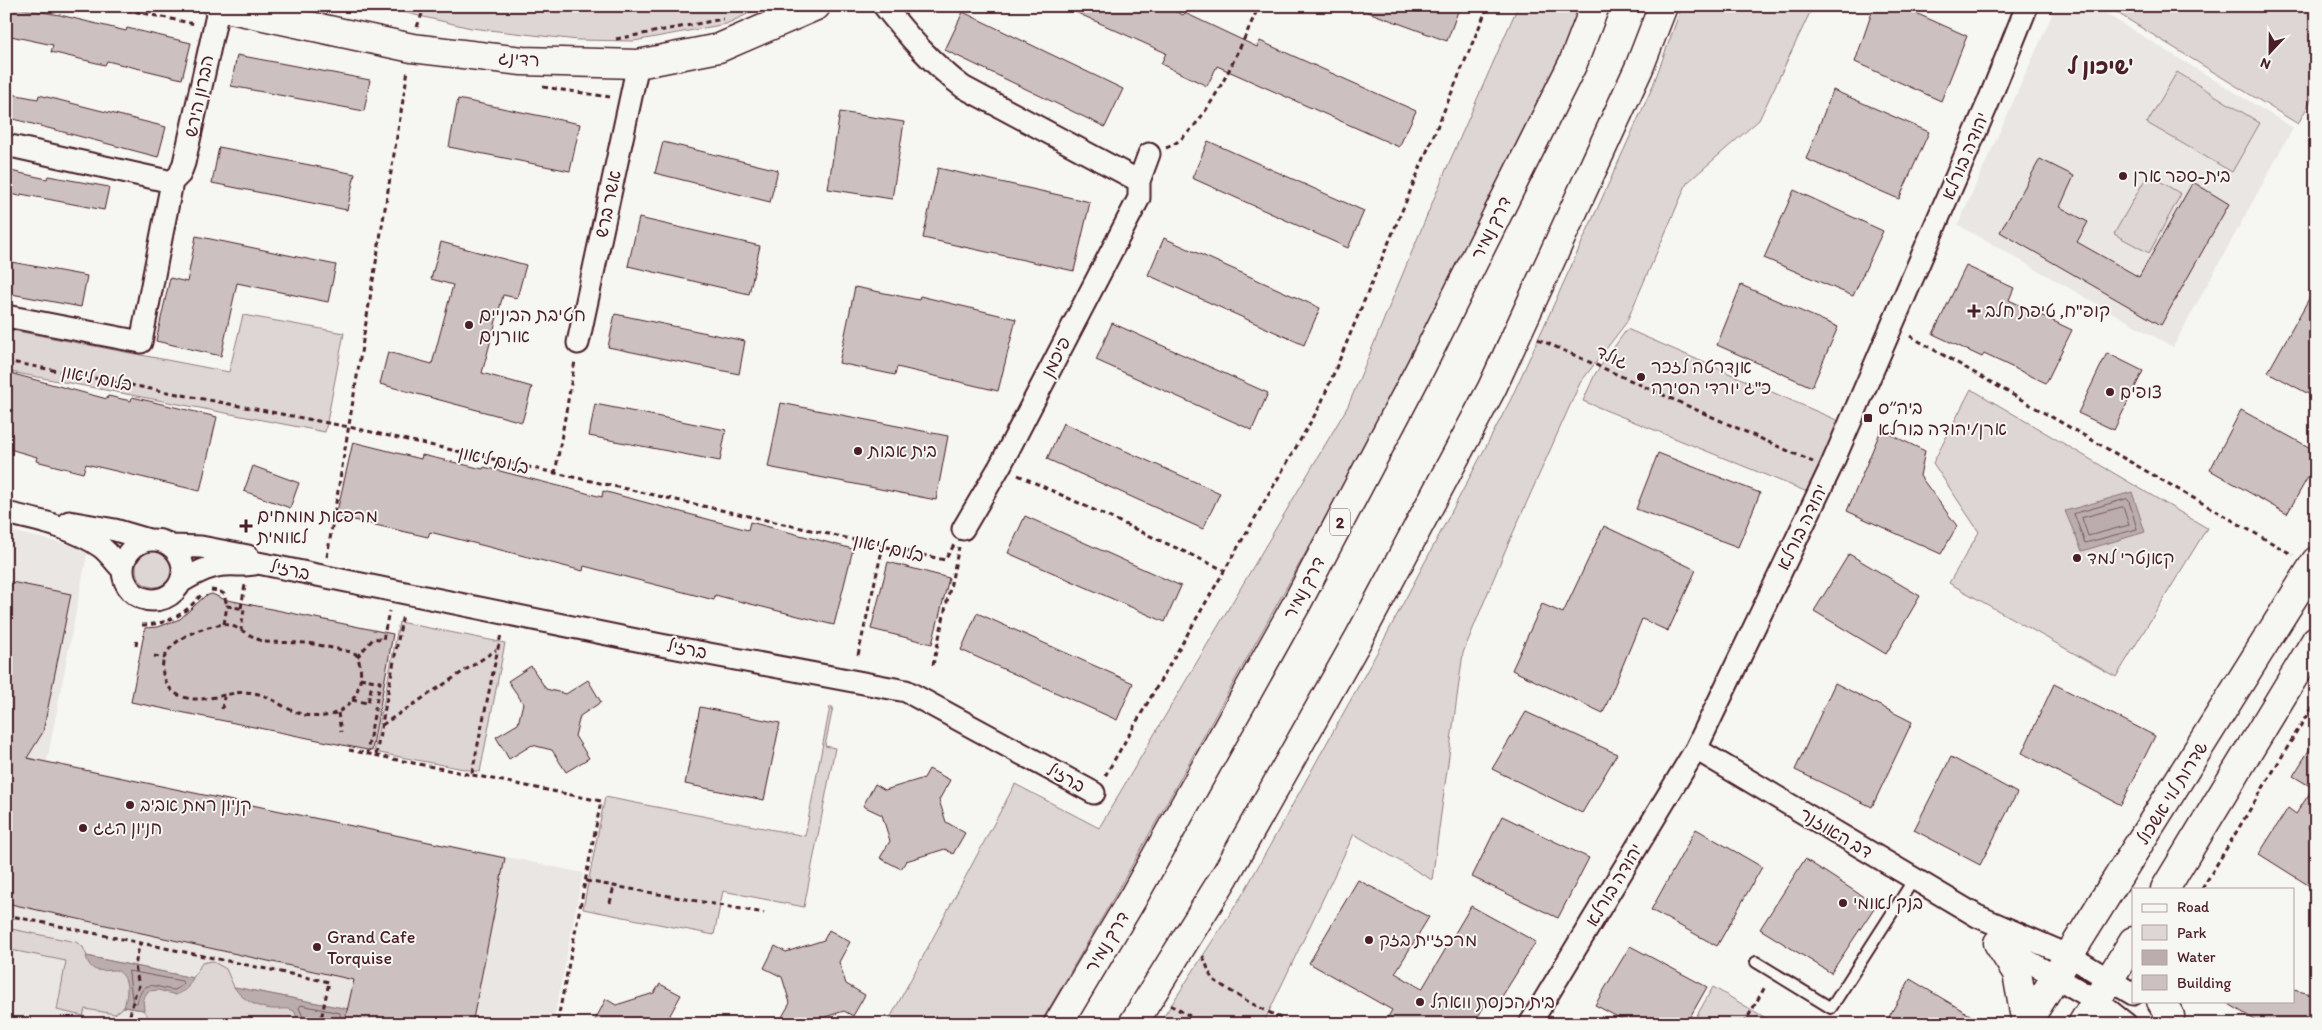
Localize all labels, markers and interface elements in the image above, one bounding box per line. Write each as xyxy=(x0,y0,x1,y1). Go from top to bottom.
north arrow xyxy=(2244,28,2294,78)
street label: רדינג xyxy=(497,47,541,71)
street label: הברון הירש xyxy=(180,53,218,139)
district label: שיכון ל' xyxy=(2067,53,2133,80)
text: N xyxy=(2258,54,2273,73)
street label: יהודה בורלא xyxy=(1937,109,1993,203)
place label: בית-ספר ארן xyxy=(2133,165,2231,187)
street label: אשר ברש xyxy=(590,168,626,240)
marker: בית-ספר ארן xyxy=(2117,170,2129,182)
street label: דרך נמיר xyxy=(1466,193,1516,263)
place label: קופ"ח, טיפת חלב xyxy=(1985,300,2110,322)
place label: חטיבת הביניים אורנים xyxy=(479,304,586,347)
marker: קופ"ח, טיפת חלב xyxy=(1967,304,1981,318)
marker: חטיבת הביניים אורנים xyxy=(463,319,475,331)
street label: פיכמן xyxy=(1037,333,1075,381)
street label: גולד xyxy=(1592,340,1632,374)
place label: אנדרטה לזכר כ"ג יורדי הסירה xyxy=(1651,356,1771,399)
street label: בלום ליאון xyxy=(60,360,134,396)
marker: אנדרטה לזכר כ"ג יורדי הסירה xyxy=(1635,371,1647,383)
place label: צופים xyxy=(2120,381,2162,403)
marker: צופים xyxy=(2104,386,2116,398)
place label: ביה״ס ארן/יהודה בורלא xyxy=(1878,397,2007,440)
marker: ביה״ס ארן/יהודה בורלא xyxy=(1862,412,1874,424)
place label: בית אבות xyxy=(867,440,937,462)
street label: בלום ליאון xyxy=(457,441,531,479)
marker: בית אבות xyxy=(852,445,864,457)
street label: יהודה בורלא xyxy=(1772,480,1832,574)
place label: מרפאת מומחים לאומית xyxy=(256,505,378,548)
road number: 2 xyxy=(1330,508,1350,536)
marker: מרפאת מומחים לאומית xyxy=(239,519,253,533)
street label: בלום ליאון xyxy=(852,529,926,567)
place label: קאנטרי למד xyxy=(2087,547,2175,569)
marker: קאנטרי למד xyxy=(2071,552,2083,564)
street label: דרך נמיר xyxy=(1278,553,1330,623)
street label: ברזיל xyxy=(268,555,312,585)
street label: ברזיל xyxy=(665,634,709,664)
street label: שדרות לוי אשכול xyxy=(2131,737,2213,849)
street label: ברזיל xyxy=(1043,759,1089,797)
place label: קניון רמת אביב xyxy=(140,794,252,816)
marker: קניון רמת אביב xyxy=(124,799,136,811)
street label: דב האוזנר xyxy=(1796,803,1876,863)
place label: חניון הגג xyxy=(93,817,162,839)
marker: חניון הגג xyxy=(77,822,89,834)
street label: יהודה בורלא xyxy=(1581,839,1647,931)
legend xyxy=(2132,888,2294,1002)
place label: בנק לאומי xyxy=(1853,892,1923,914)
marker: בנק לאומי xyxy=(1837,897,1849,909)
text: Road xyxy=(2177,898,2210,916)
street label: דרך נמיר xyxy=(1080,907,1134,977)
text: Park xyxy=(2177,924,2207,942)
place label: Grand Cafe Torquise xyxy=(327,926,415,969)
place label: מרכזיית בזק xyxy=(1379,929,1477,951)
marker: מרכזיית בזק xyxy=(1363,934,1375,946)
marker: Grand Cafe Torquise xyxy=(311,941,323,953)
text: Water xyxy=(2177,948,2216,966)
text: Building xyxy=(2177,974,2231,992)
place label: בית הכנסת וואהל xyxy=(1430,991,1555,1013)
marker: בית הכנסת וואהל xyxy=(1414,996,1426,1008)

